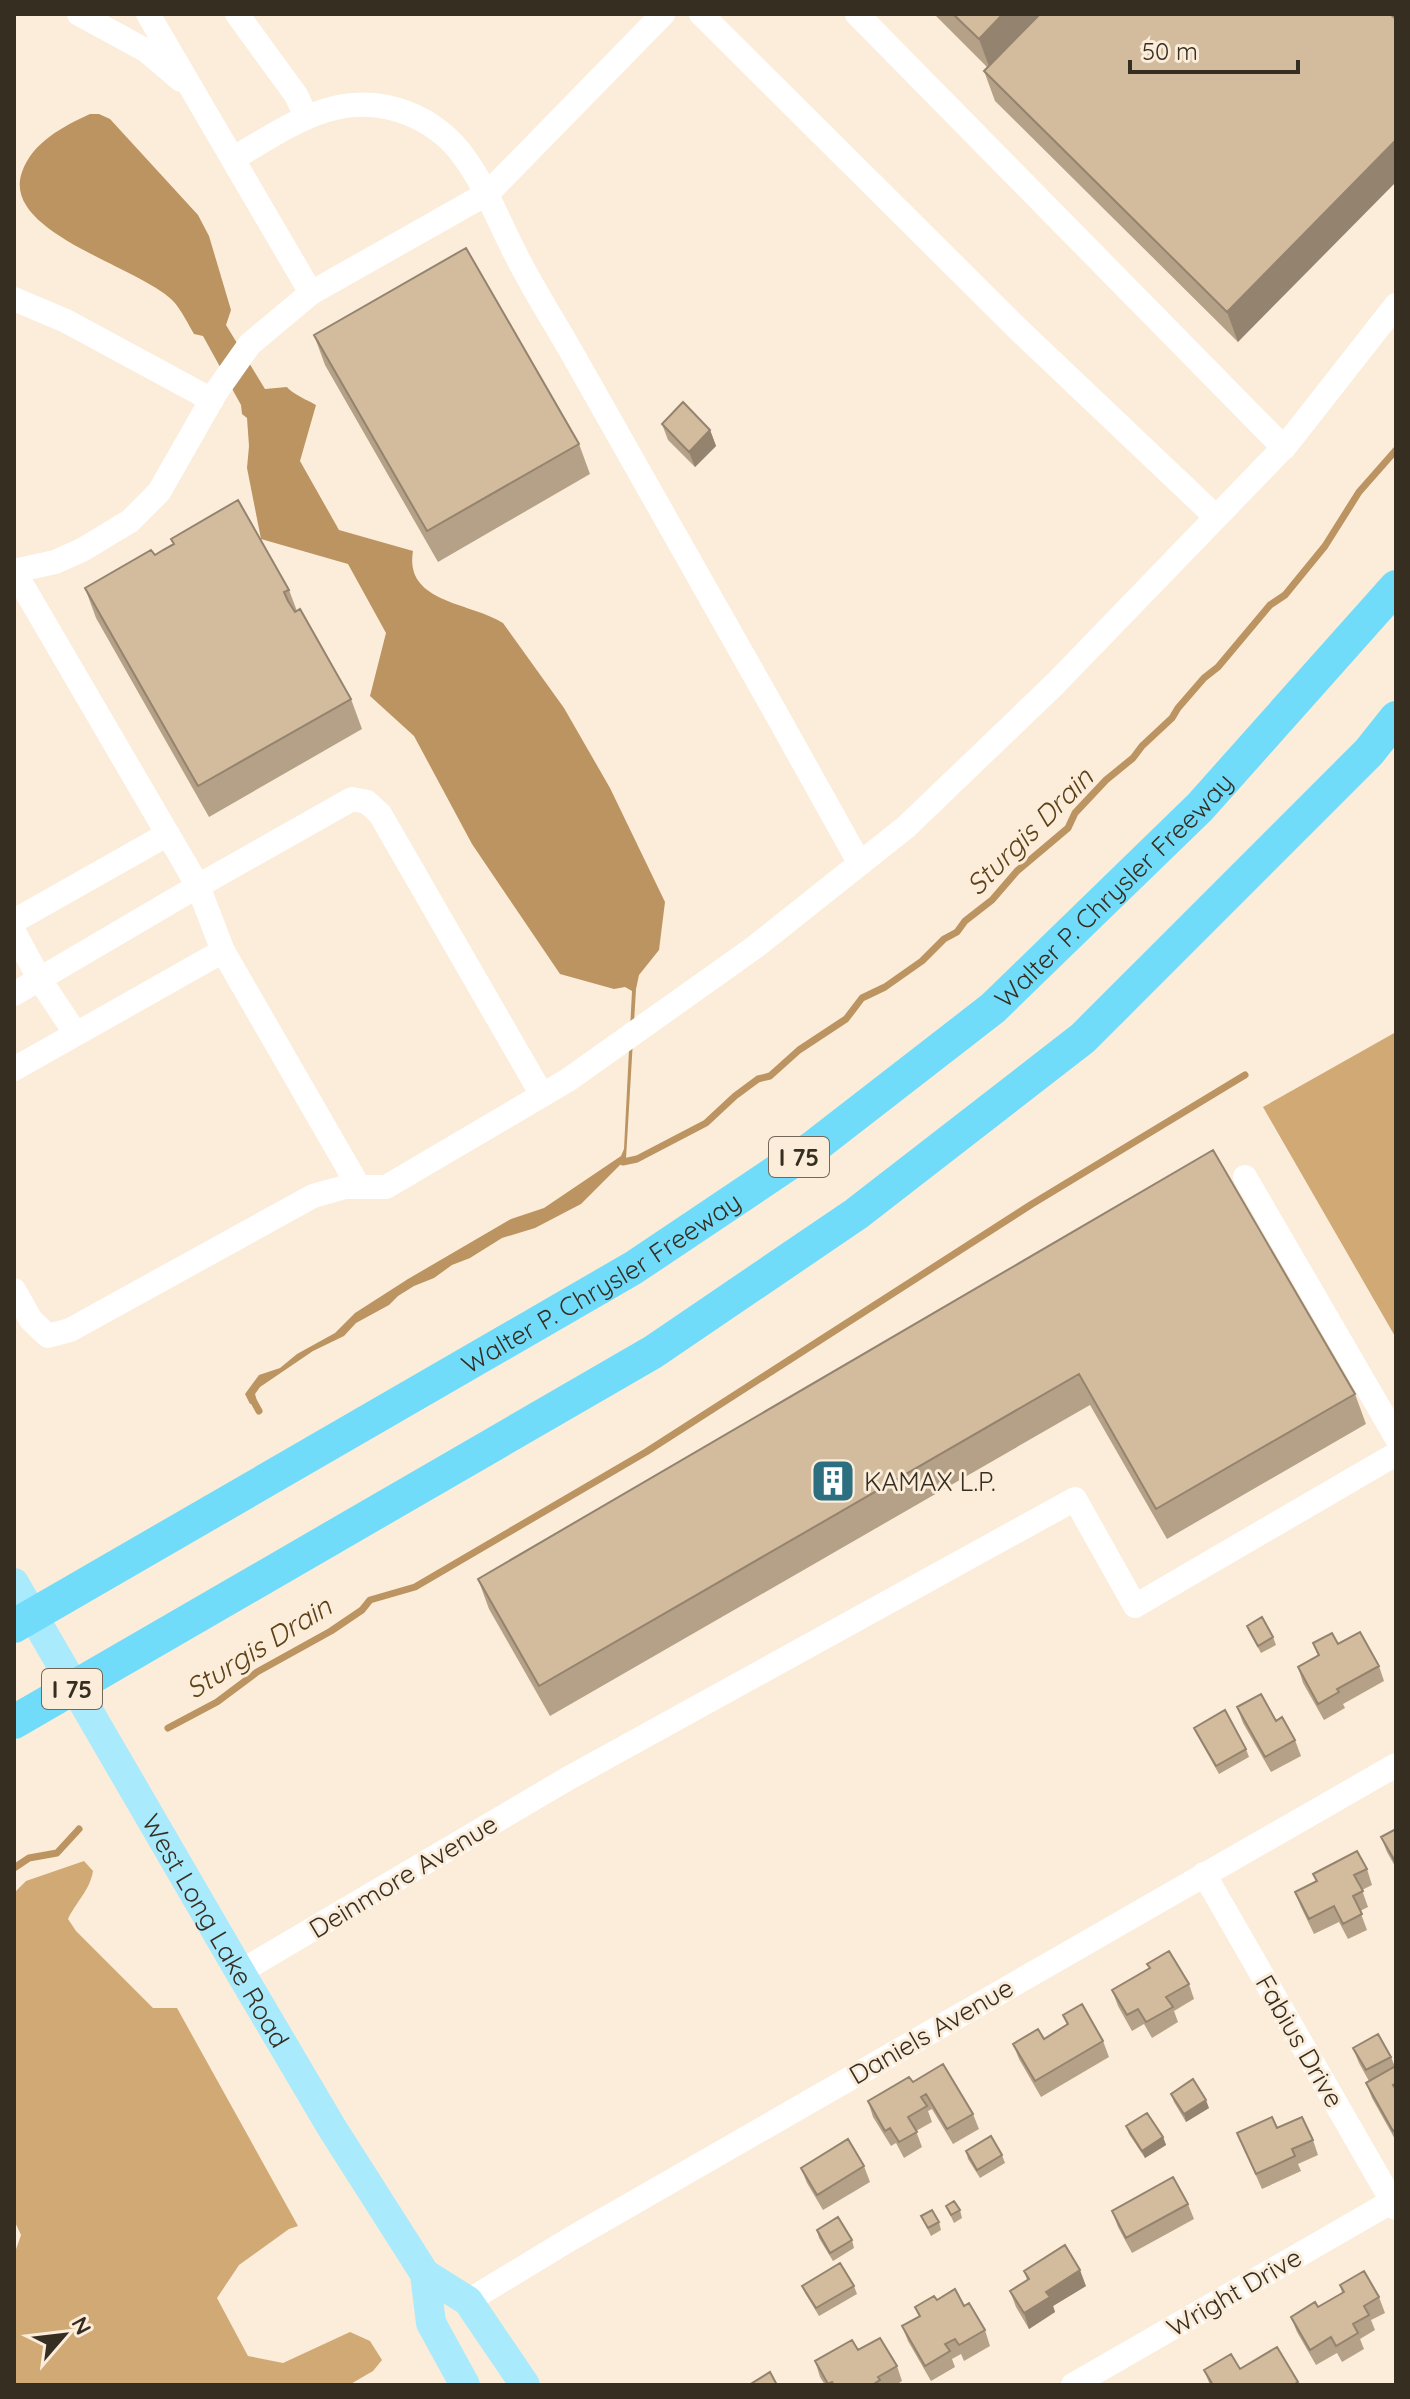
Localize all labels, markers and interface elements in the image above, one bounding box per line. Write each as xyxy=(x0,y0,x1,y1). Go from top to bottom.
scale bar xyxy=(1130,24,1298,74)
text: 50 m xyxy=(1142,36,1198,66)
water label: Sturgis Drain xyxy=(958,760,1100,902)
street label: Walter P. Chrysler Freeway xyxy=(987,766,1239,1014)
road number: I 75 xyxy=(769,1137,829,1177)
street label: Walter P. Chrysler Freeway xyxy=(455,1184,747,1380)
building icon: KAMAX L.P. xyxy=(809,1457,857,1505)
place label: KAMAX L.P. xyxy=(864,1465,996,1498)
water label: Sturgis Drain xyxy=(179,1588,338,1706)
road number: I 75 xyxy=(42,1669,102,1709)
street label: Deinmore Avenue xyxy=(303,1807,503,1945)
street label: West Long Lake Road xyxy=(135,1808,297,2053)
street label: Fabius Drive xyxy=(1249,1969,1351,2113)
street label: Daniels Avenue xyxy=(843,1971,1019,2091)
street label: Wright Drive xyxy=(1161,2240,1307,2344)
north arrow xyxy=(24,2295,104,2375)
text: N xyxy=(66,2312,98,2339)

